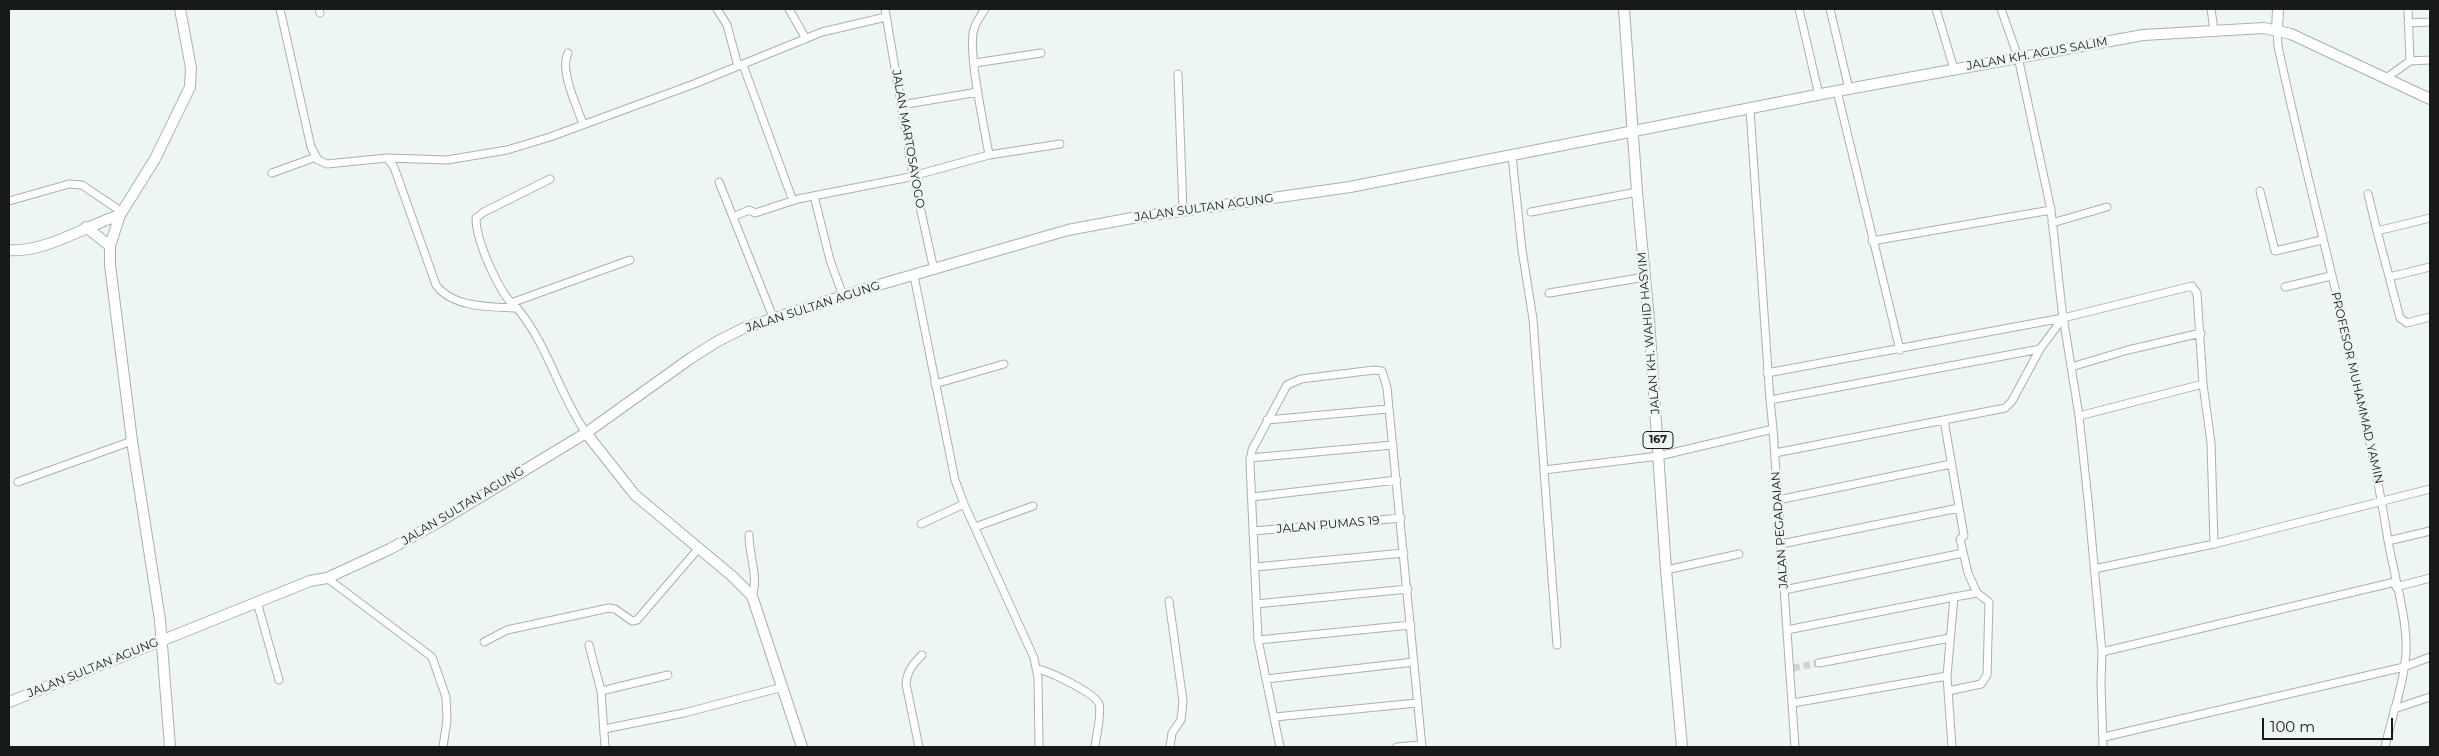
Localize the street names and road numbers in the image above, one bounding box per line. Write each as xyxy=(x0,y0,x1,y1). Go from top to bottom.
street label: JALAN KH. AGUS SALIM xyxy=(1965,35,2109,73)
street label: JALAN MARTOSAYOGO xyxy=(889,69,927,209)
street label: JALAN SULTAN AGUNG xyxy=(1134,191,1274,225)
street label: JALAN KH. WAHID HASYIM xyxy=(1635,251,1663,415)
street label: JALAN SULTAN AGUNG xyxy=(744,278,882,336)
street label: PROFESOR MUHAMMAD YAMIN xyxy=(2328,291,2386,485)
road number: 167 xyxy=(1643,432,1673,448)
street label: JALAN SULTAN AGUNG xyxy=(399,464,527,548)
street label: JALAN PEGADAIAN xyxy=(1769,471,1791,589)
street label: JALAN PUMAS 19 xyxy=(1276,513,1380,537)
street label: JALAN SULTAN AGUNG xyxy=(25,635,161,701)

